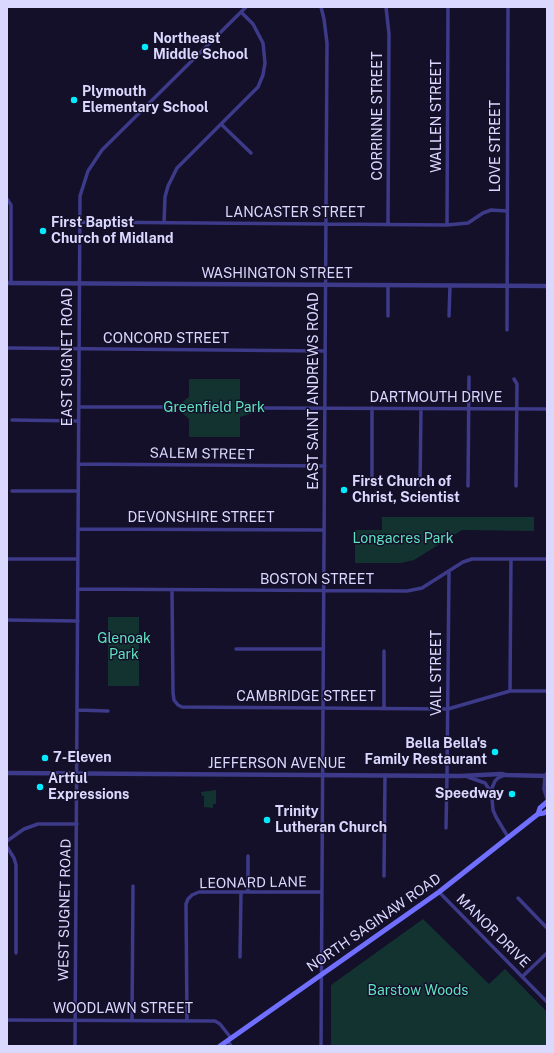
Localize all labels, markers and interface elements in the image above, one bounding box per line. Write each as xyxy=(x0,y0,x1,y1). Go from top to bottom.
place label: Northeast Middle School xyxy=(153,31,248,64)
marker: Northeast Middle School xyxy=(140,42,150,52)
street label: CORRINNE STREET xyxy=(370,52,386,180)
street label: WALLEN STREET xyxy=(429,59,445,173)
place label: Plymouth Elementary School xyxy=(82,84,209,116)
marker: Plymouth Elementary School xyxy=(69,95,79,105)
street label: LOVE STREET xyxy=(488,100,504,192)
street label: LANCASTER STREET xyxy=(225,205,365,221)
place label: First Baptist Church of Midland xyxy=(51,215,174,248)
marker: First Baptist Church of Midland xyxy=(38,226,48,236)
street label: WASHINGTON STREET xyxy=(201,266,353,282)
street label: EAST SUGNET ROAD xyxy=(60,288,76,426)
street label: EAST SAINT ANDREWS ROAD xyxy=(306,292,322,490)
street label: CONCORD STREET xyxy=(103,331,229,347)
street label: DARTMOUTH DRIVE xyxy=(370,390,502,406)
park label: Greenfield Park xyxy=(163,400,265,416)
street label: SALEM STREET xyxy=(150,445,254,463)
place label: First Church of Christ, Scientist xyxy=(352,474,460,506)
marker: First Church of Christ, Scientist xyxy=(339,485,349,495)
street label: DEVONSHIRE STREET xyxy=(128,510,274,526)
park label: Longacres Park xyxy=(352,531,454,547)
street label: BOSTON STREET xyxy=(260,572,374,588)
street label: VAIL STREET xyxy=(429,630,445,716)
park label: Glenoak Park xyxy=(97,631,151,664)
street label: CAMBRIDGE STREET xyxy=(236,689,376,705)
place label: Bella Bella's Family Restaurant xyxy=(365,736,487,768)
marker: Bella Bella's Family Restaurant xyxy=(490,747,500,757)
place label: 7-Eleven xyxy=(53,750,112,766)
marker: 7-Eleven xyxy=(40,753,50,763)
street label: JEFFERSON AVENUE xyxy=(208,756,346,772)
place label: Artful Expressions xyxy=(48,771,129,804)
marker: Artful Expressions xyxy=(35,782,45,792)
place label: Speedway xyxy=(435,786,504,802)
marker: Speedway xyxy=(507,789,517,799)
place label: Trinity Lutheran Church xyxy=(275,804,387,836)
marker: Trinity Lutheran Church xyxy=(262,815,272,825)
street label: WEST SUGNET ROAD xyxy=(55,839,75,981)
street label: NORTH SAGINAW ROAD xyxy=(304,870,444,976)
street label: LEONARD LANE xyxy=(199,874,307,892)
street label: MANOR DRIVE xyxy=(453,891,533,971)
park label: Barstow Woods xyxy=(368,983,468,999)
street label: WOODLAWN STREET xyxy=(53,1001,193,1017)

